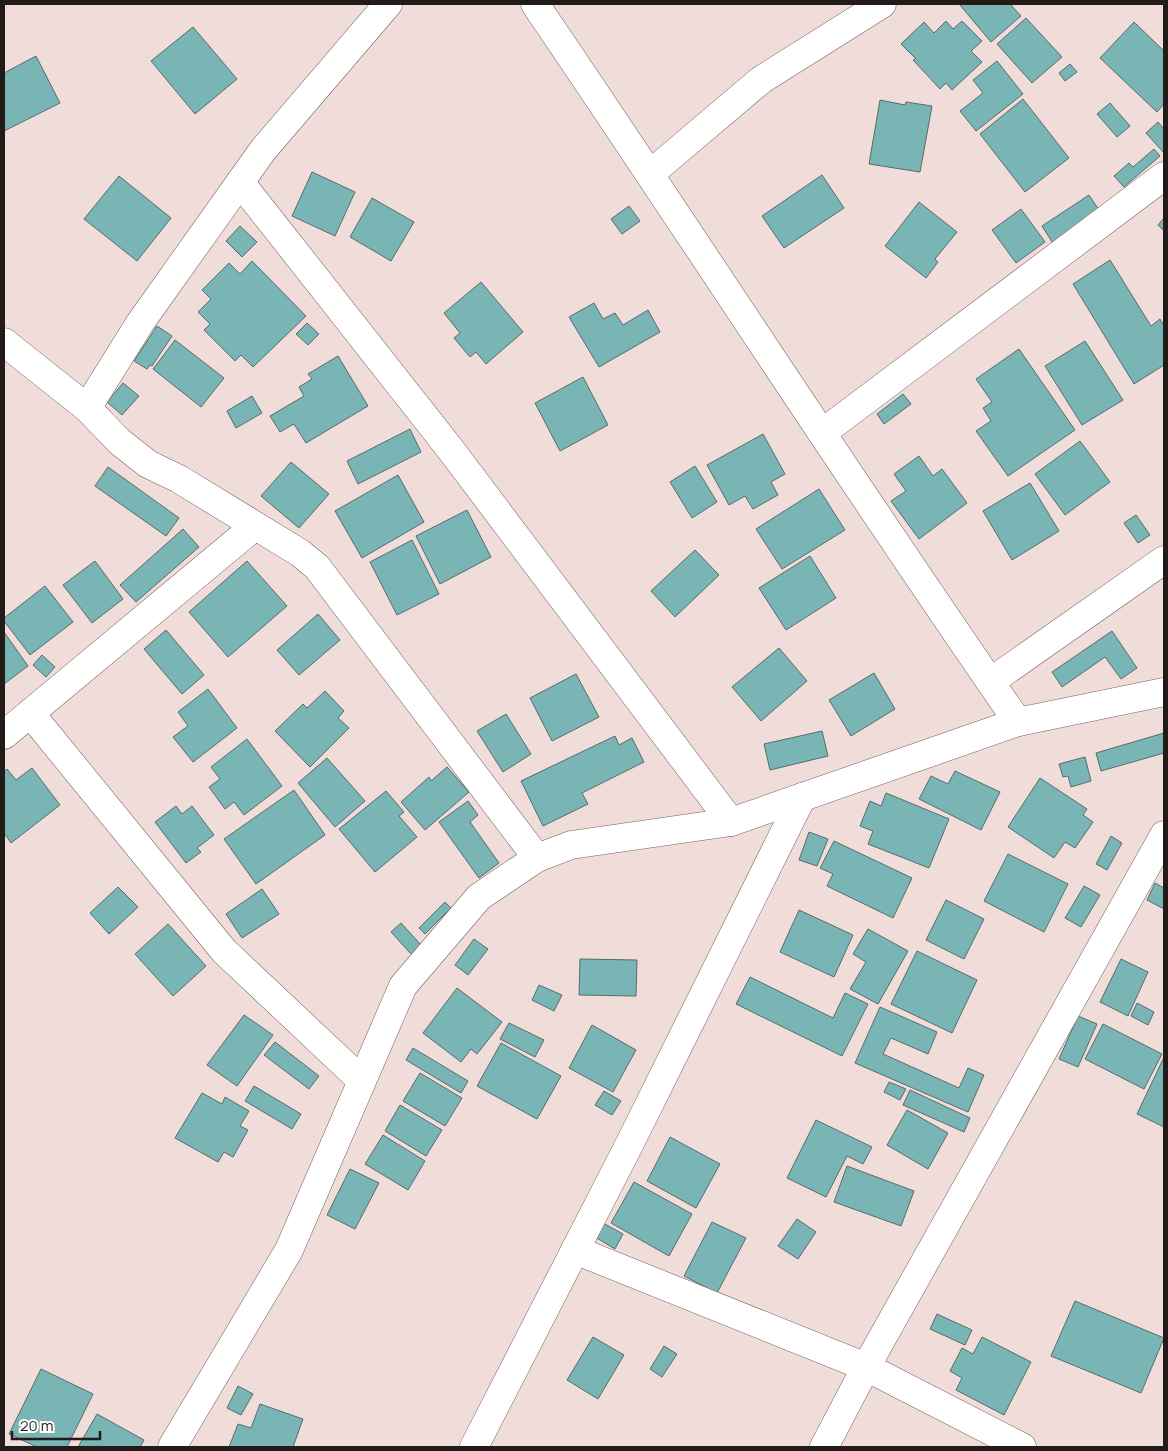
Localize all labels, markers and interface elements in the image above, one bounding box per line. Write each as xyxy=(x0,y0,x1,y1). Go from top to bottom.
scale bar xyxy=(12,1408,100,1440)
text: 20 m xyxy=(20,1415,53,1436)

